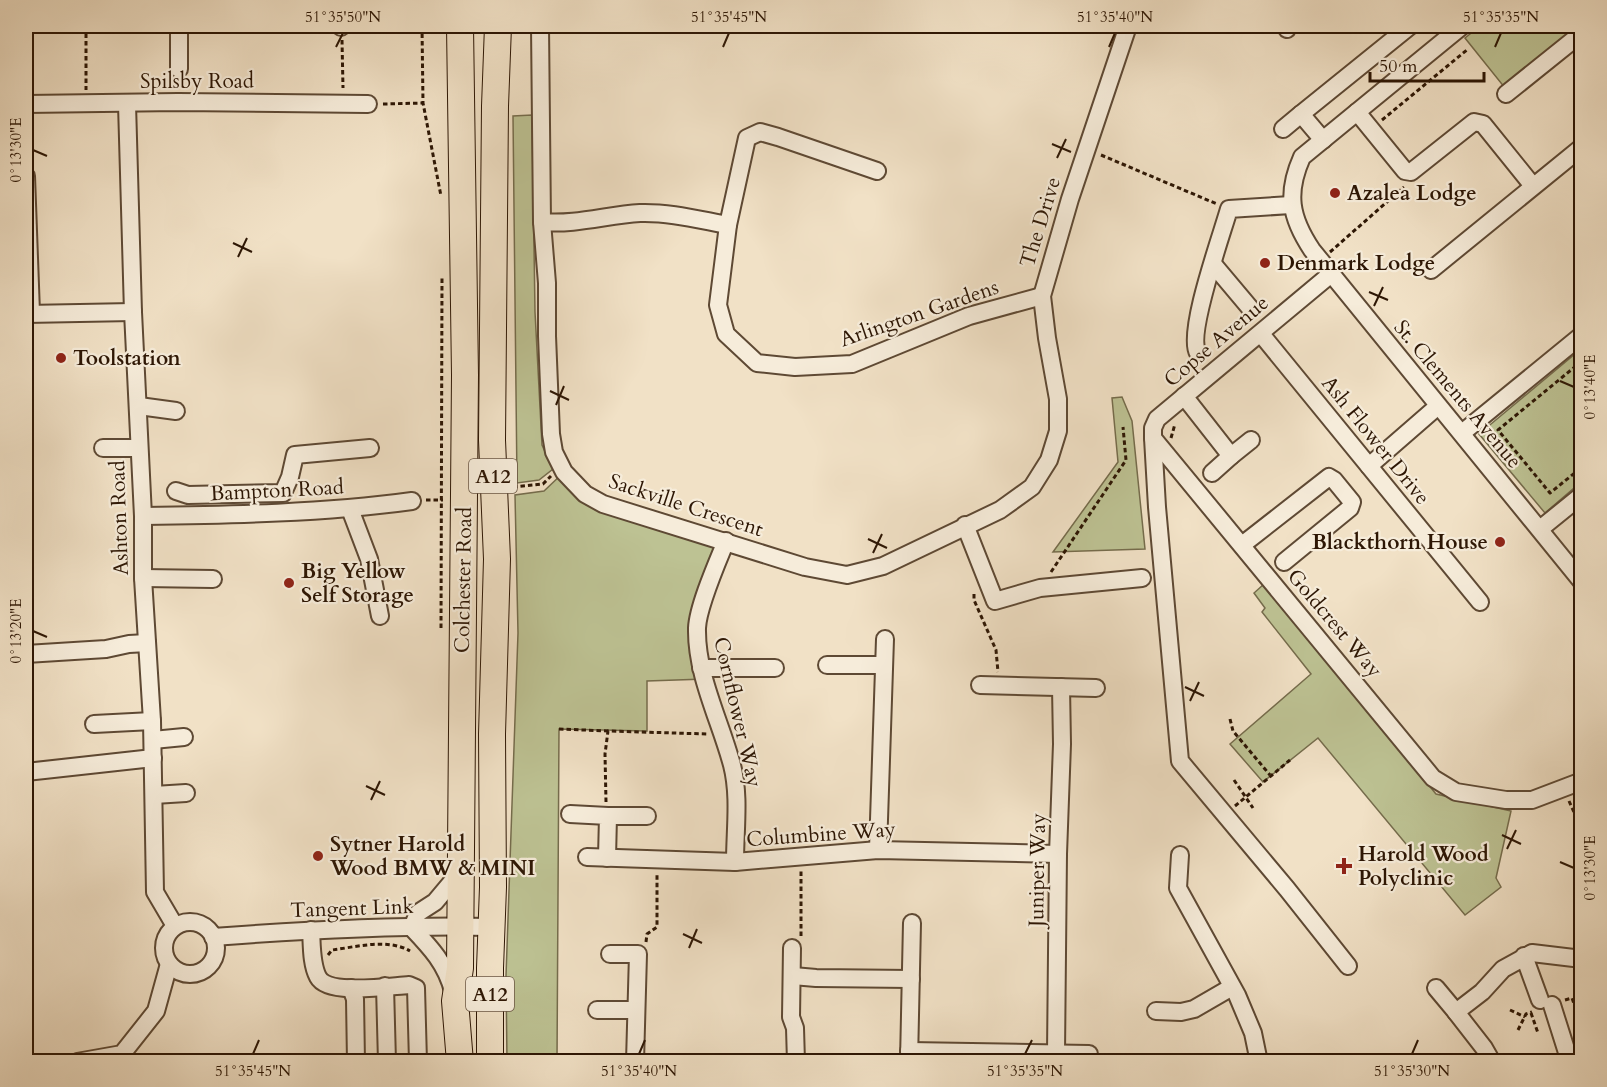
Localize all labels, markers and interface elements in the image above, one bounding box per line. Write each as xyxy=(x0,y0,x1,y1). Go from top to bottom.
text: 51°35'50"N xyxy=(305,7,381,27)
text: 51°35'45"N xyxy=(691,7,767,27)
text: 51°35'40"N xyxy=(1077,7,1153,27)
text: 51°35'35"N xyxy=(1463,7,1539,27)
scale bar xyxy=(1370,45,1484,83)
text: 50 m xyxy=(1379,54,1418,79)
street label: Spilsby Road xyxy=(140,67,254,96)
text: 0°13'30"E xyxy=(6,118,26,182)
street label: The Drive xyxy=(1013,173,1068,271)
place label: Azalea Lodge xyxy=(1347,179,1477,208)
marker: Azalea Lodge xyxy=(1328,186,1342,200)
place label: Denmark Lodge xyxy=(1277,249,1435,278)
marker: Denmark Lodge xyxy=(1258,256,1272,270)
street label: Arlington Gardens xyxy=(836,273,1002,354)
street label: Copse Avenue xyxy=(1158,289,1275,394)
street label: St. Clements Avenue xyxy=(1387,314,1528,475)
place label: Toolstation xyxy=(73,344,181,373)
marker: Toolstation xyxy=(54,351,68,365)
text: 0°13'40"E xyxy=(1580,355,1600,419)
street label: Ash Flower Drive xyxy=(1315,370,1437,511)
road number: A12 xyxy=(469,459,517,493)
street label: Ashton Road xyxy=(103,460,136,576)
street label: Sackville Crescent xyxy=(605,467,767,544)
street label: Bampton Road xyxy=(209,473,345,508)
street label: Colchester Road xyxy=(448,507,479,653)
place label: Blackthorn House xyxy=(1312,528,1488,557)
marker: Blackthorn House xyxy=(1493,535,1507,549)
place label: Big Yellow Self Storage xyxy=(301,557,414,610)
street label: Goldcrest Way xyxy=(1280,563,1389,684)
marker: Big Yellow Self Storage xyxy=(282,576,296,590)
text: 0°13'20"E xyxy=(6,599,26,663)
street label: Cornflower Way xyxy=(706,634,769,790)
street label: Juniper Way xyxy=(1022,813,1053,930)
street label: Columbine Way xyxy=(745,815,897,854)
place label: Sytner Harold Wood BMW & MINI xyxy=(329,830,535,883)
text: 0°13'30"E xyxy=(1580,836,1600,900)
place label: Harold Wood Polyclinic xyxy=(1358,840,1489,893)
marker: Sytner Harold Wood BMW & MINI xyxy=(311,849,325,863)
marker: Harold Wood Polyclinic xyxy=(1335,857,1353,875)
street label: Tangent Link xyxy=(290,892,415,925)
road number: A12 xyxy=(466,977,514,1011)
text: 51°35'45"N xyxy=(215,1061,291,1081)
text: 51°35'40"N xyxy=(601,1061,677,1081)
text: 51°35'35"N xyxy=(987,1061,1063,1081)
text: 51°35'30"N xyxy=(1374,1061,1450,1081)

